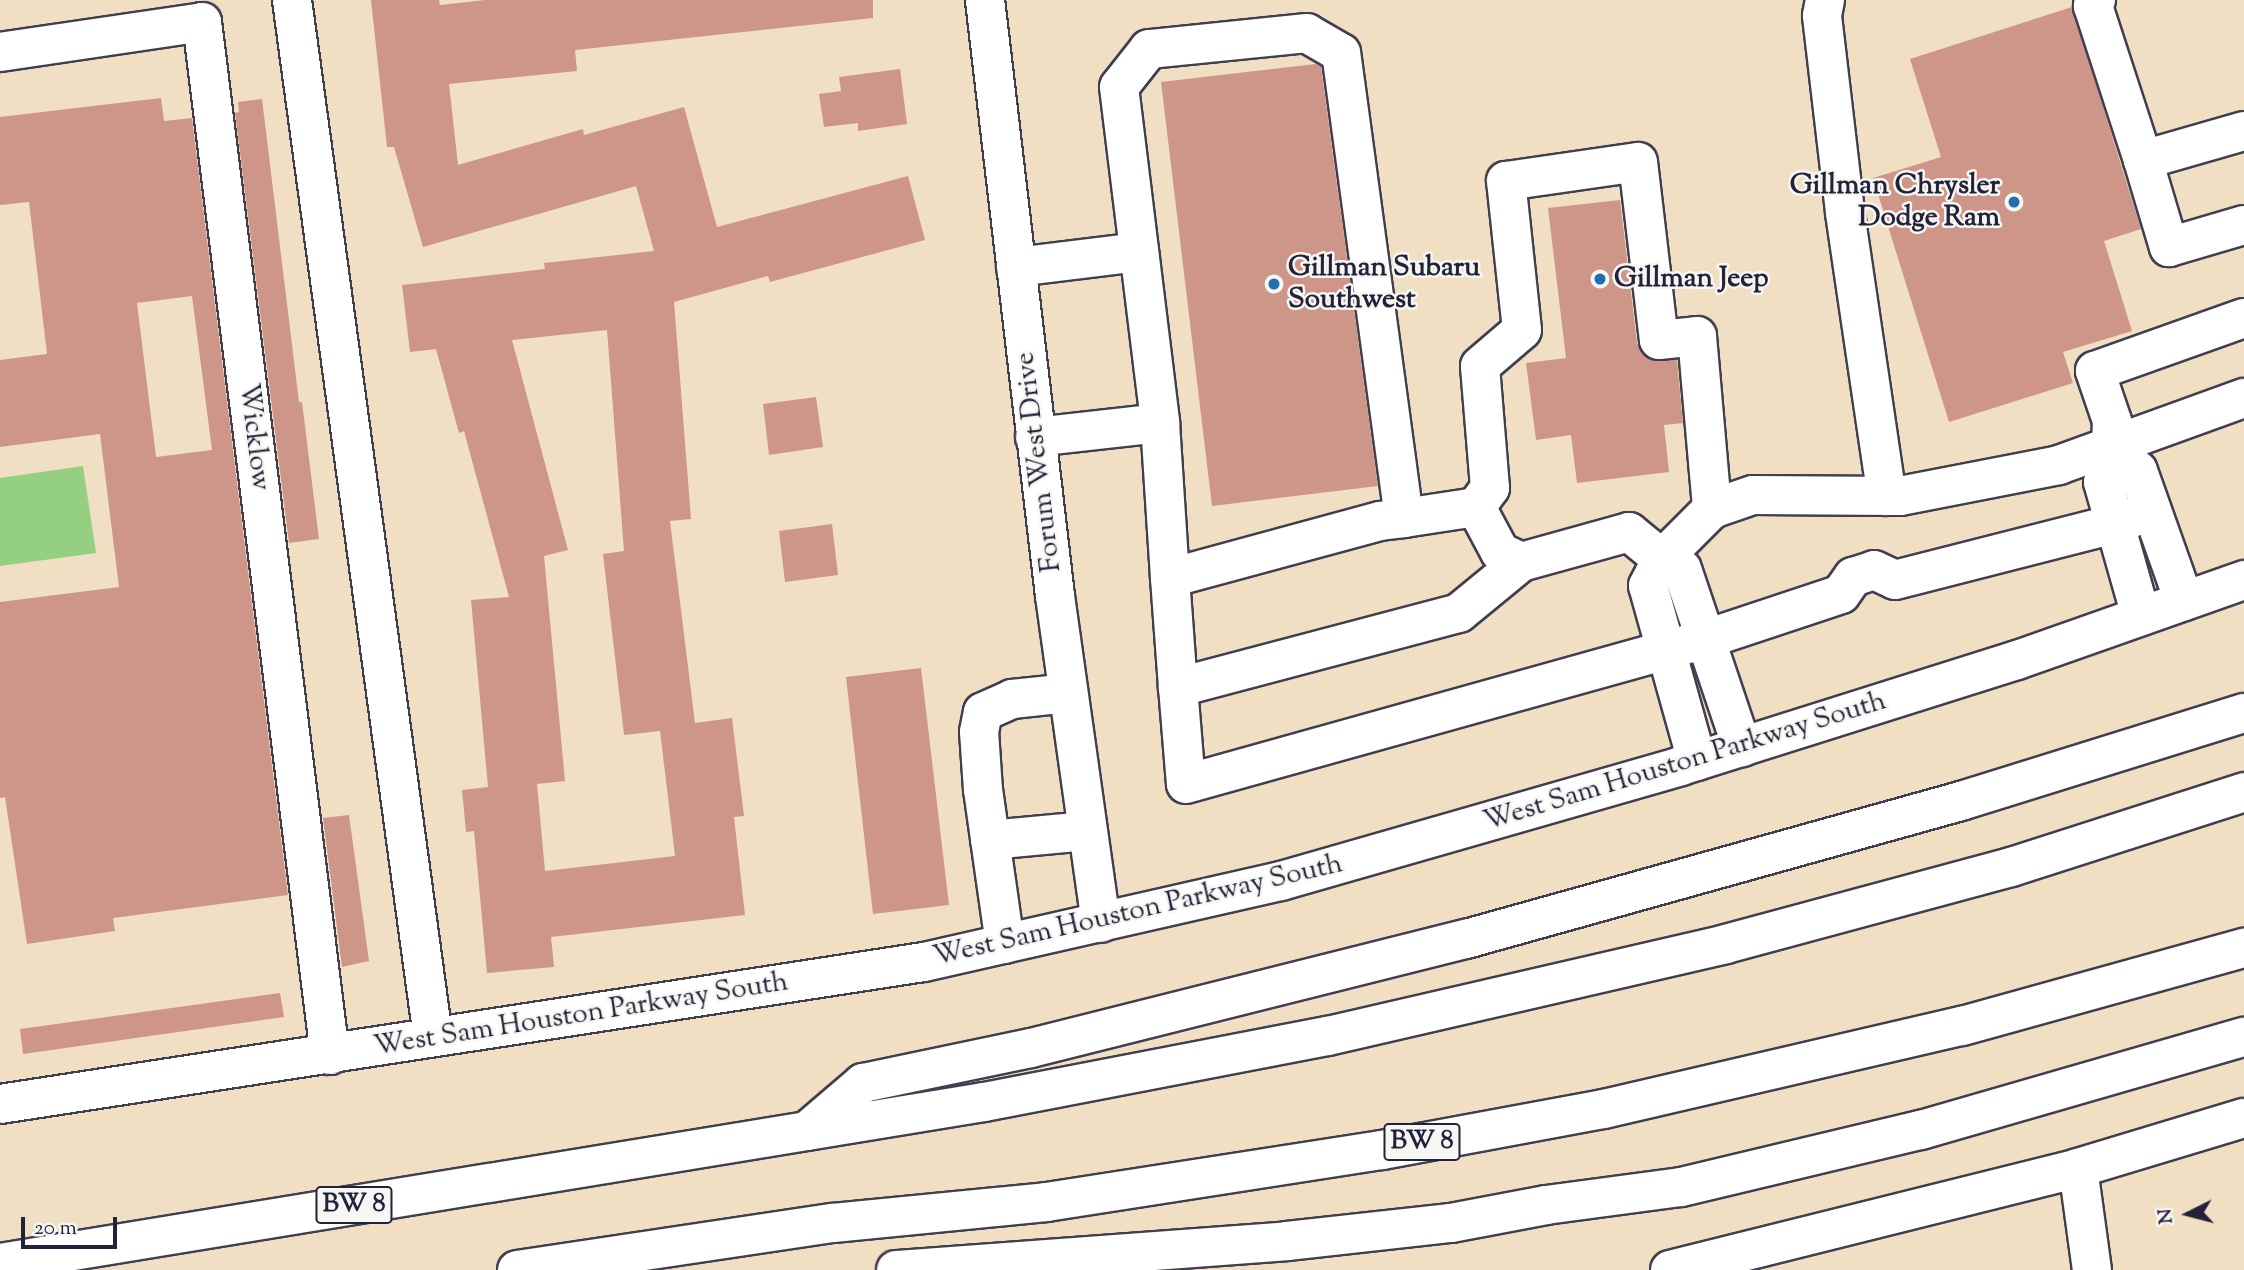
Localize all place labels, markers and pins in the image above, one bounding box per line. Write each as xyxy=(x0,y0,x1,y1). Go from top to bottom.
place label: Gillman Chrysler Dodge Ram xyxy=(1790,169,2000,235)
marker: Gillman Chrysler Dodge Ram xyxy=(2006,194,2022,210)
place label: Gillman Subaru Southwest xyxy=(1288,251,1480,317)
place label: Gillman Jeep xyxy=(1614,262,1769,296)
marker: Gillman Jeep xyxy=(1592,271,1608,287)
marker: Gillman Subaru Southwest xyxy=(1266,276,1282,292)

